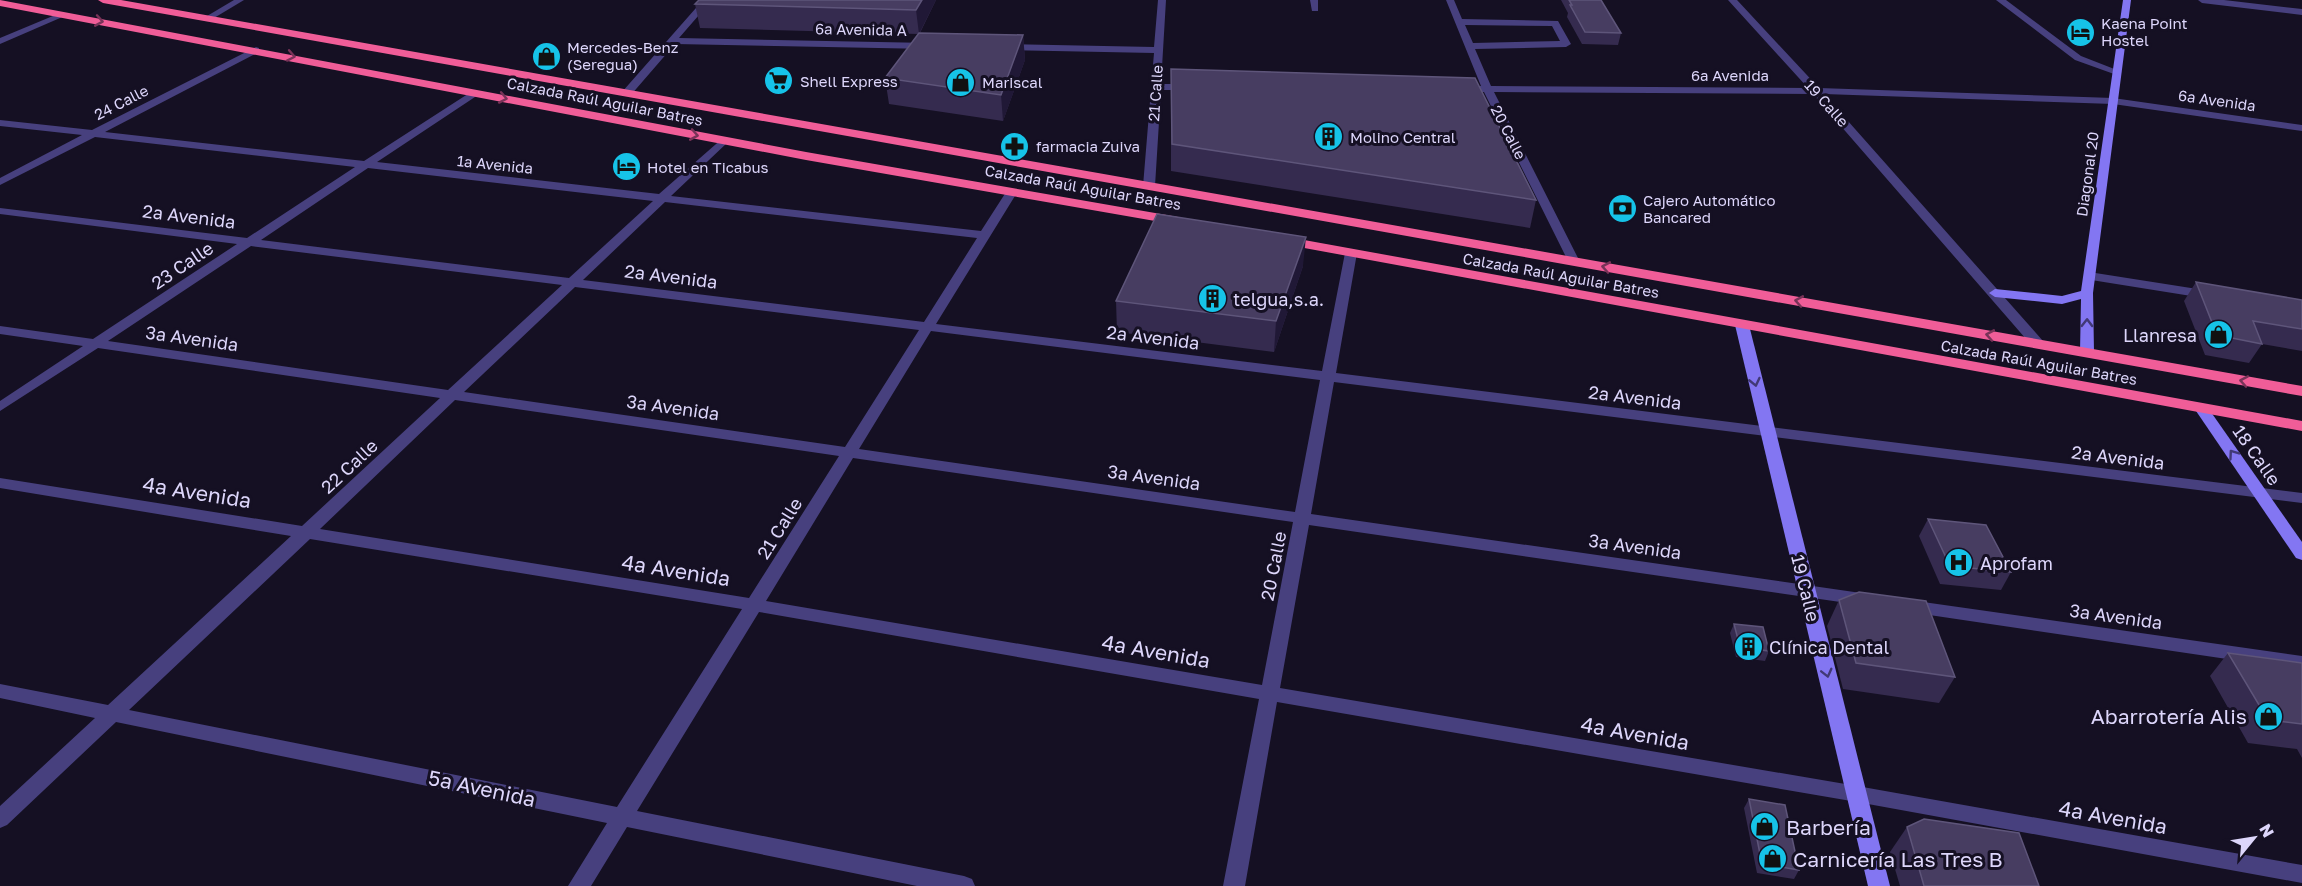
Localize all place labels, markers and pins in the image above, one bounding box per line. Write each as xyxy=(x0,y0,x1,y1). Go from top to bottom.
place label: Kaena Point Hostel xyxy=(2101,14,2188,49)
hotel icon: Kaena Point Hostel xyxy=(2064,16,2096,48)
place label: Mercedes-Benz (Seregua) xyxy=(567,38,679,73)
shop icon: Mercedes-Benz (Seregua) xyxy=(530,40,562,72)
supermarket icon: Shell Express xyxy=(763,65,795,97)
shop icon: Mariscal xyxy=(945,66,977,98)
place label: Shell Express xyxy=(800,72,898,90)
place label: Mariscal xyxy=(982,73,1043,91)
building icon: Molino Central xyxy=(1313,121,1345,153)
place label: Molino Central xyxy=(1350,128,1456,146)
pharmacy icon: farmacia Zuiva xyxy=(999,130,1031,162)
place label: farmacia Zuiva xyxy=(1036,137,1140,155)
hotel icon: Hotel en Ticabus xyxy=(610,151,642,183)
place label: Hotel en Ticabus xyxy=(647,158,769,176)
place label: Cajero Automático Bancared xyxy=(1643,191,1775,226)
bank icon: Cajero Automático Bancared xyxy=(1606,193,1638,225)
building icon: telgua,s.a. xyxy=(1196,283,1228,315)
place label: telgua,s.a. xyxy=(1233,288,1324,310)
shop icon: Llanresa xyxy=(2202,319,2234,351)
place label: Llanresa xyxy=(2123,324,2197,346)
hospital icon: Aprofam xyxy=(1943,547,1975,579)
place label: Aprofam xyxy=(1980,552,2053,574)
building icon: Clínica Dental xyxy=(1732,631,1764,663)
place label: Clínica Dental xyxy=(1769,636,1889,658)
shop icon: Abarrotería Alis xyxy=(2252,700,2284,732)
place label: Abarrotería Alis xyxy=(2091,703,2247,729)
shop icon: Barbería xyxy=(1749,811,1781,843)
place label: Barbería xyxy=(1786,814,1871,840)
shop icon: Carnicería Las Tres B xyxy=(1756,843,1788,875)
place label: Carnicería Las Tres B xyxy=(1793,846,2003,872)

